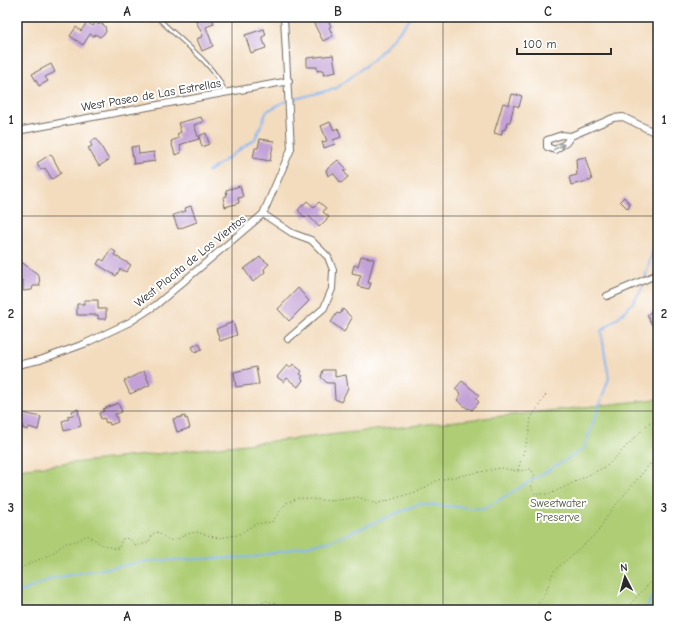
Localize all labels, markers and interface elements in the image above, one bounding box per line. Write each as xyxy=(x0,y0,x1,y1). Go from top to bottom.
text: A xyxy=(123,4,131,19)
text: B xyxy=(334,4,342,19)
text: C xyxy=(544,4,552,19)
scale bar xyxy=(517,30,611,56)
text: 100 m xyxy=(523,37,556,51)
street label: West Paseo de Las Estrellas xyxy=(80,76,222,114)
text: 1 xyxy=(8,112,14,127)
text: 1 xyxy=(661,112,667,127)
one-way arrow xyxy=(552,143,564,150)
street label: West Placita de Los Vientos xyxy=(132,212,248,310)
text: 2 xyxy=(8,306,14,321)
text: 2 xyxy=(661,306,667,321)
park label: Sweetwater Preserve xyxy=(530,496,586,524)
text: 3 xyxy=(8,500,14,515)
text: 3 xyxy=(661,500,667,515)
north arrow xyxy=(605,557,645,597)
text: N xyxy=(620,561,628,574)
text: A xyxy=(123,609,131,624)
text: B xyxy=(334,609,342,624)
text: C xyxy=(544,609,552,624)

